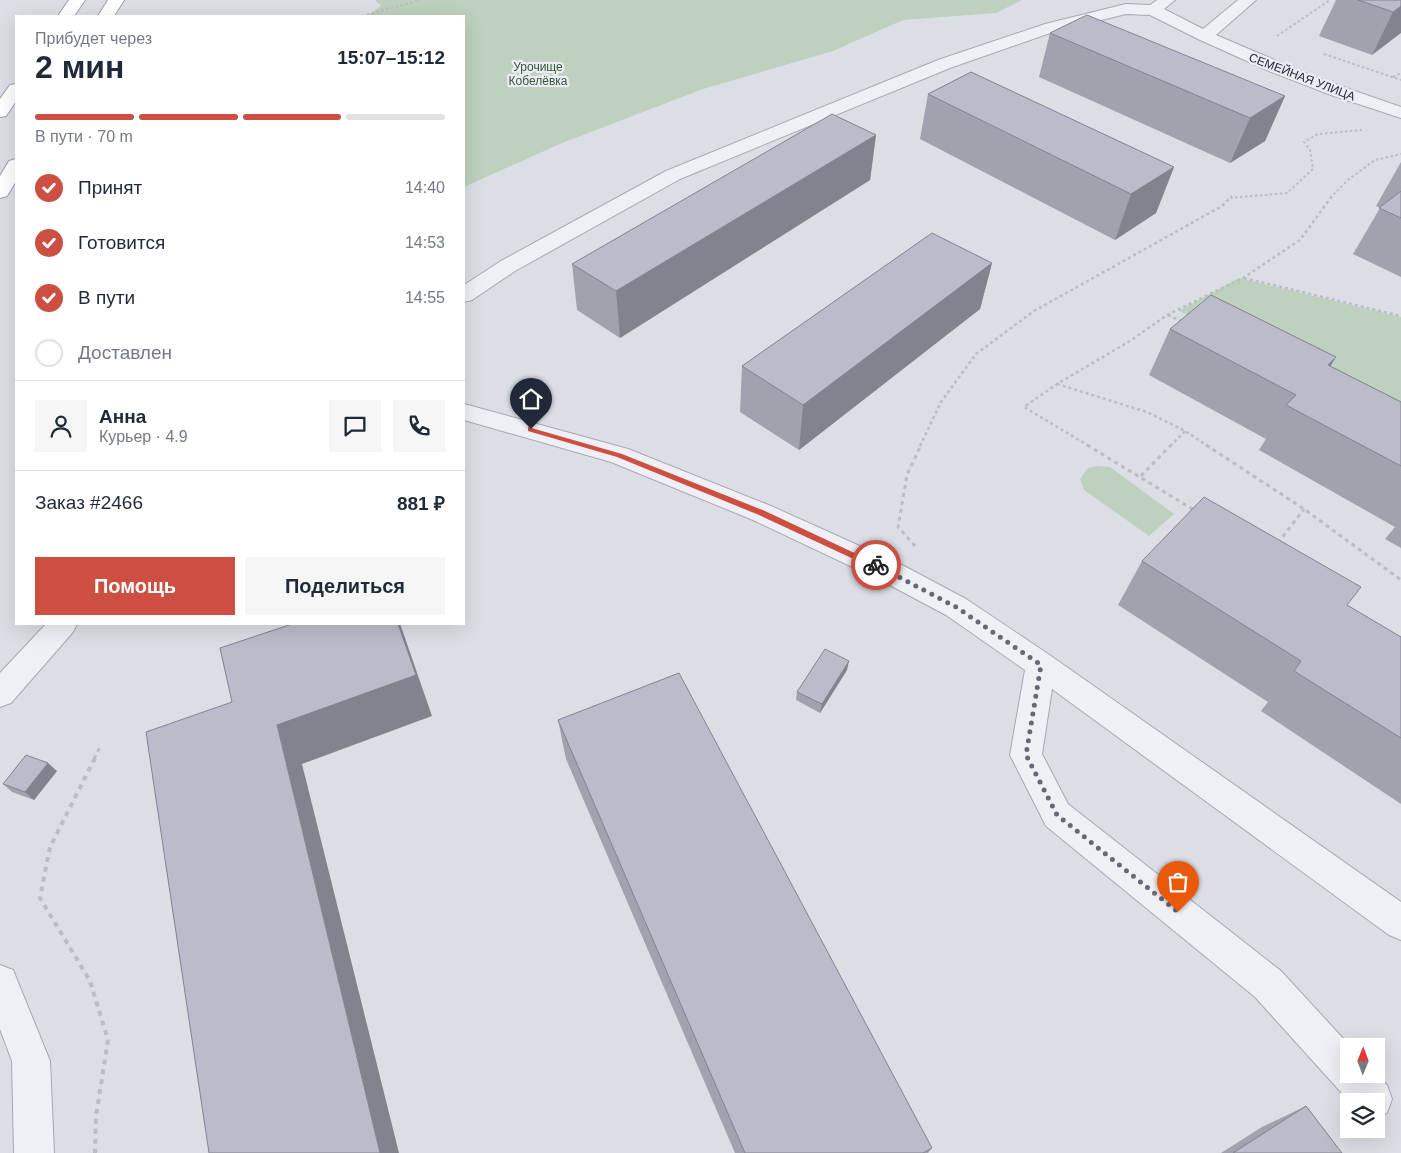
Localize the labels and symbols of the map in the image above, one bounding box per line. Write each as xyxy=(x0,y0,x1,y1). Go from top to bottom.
street label: СЕМЕЙНАЯ УЛИЦА xyxy=(1247,49,1357,104)
park label: Урочище Кобелёвка xyxy=(509,60,568,88)
pin xyxy=(510,378,552,429)
courier xyxy=(851,540,901,590)
pin xyxy=(1157,861,1199,912)
north arrow xyxy=(1340,1038,1385,1082)

